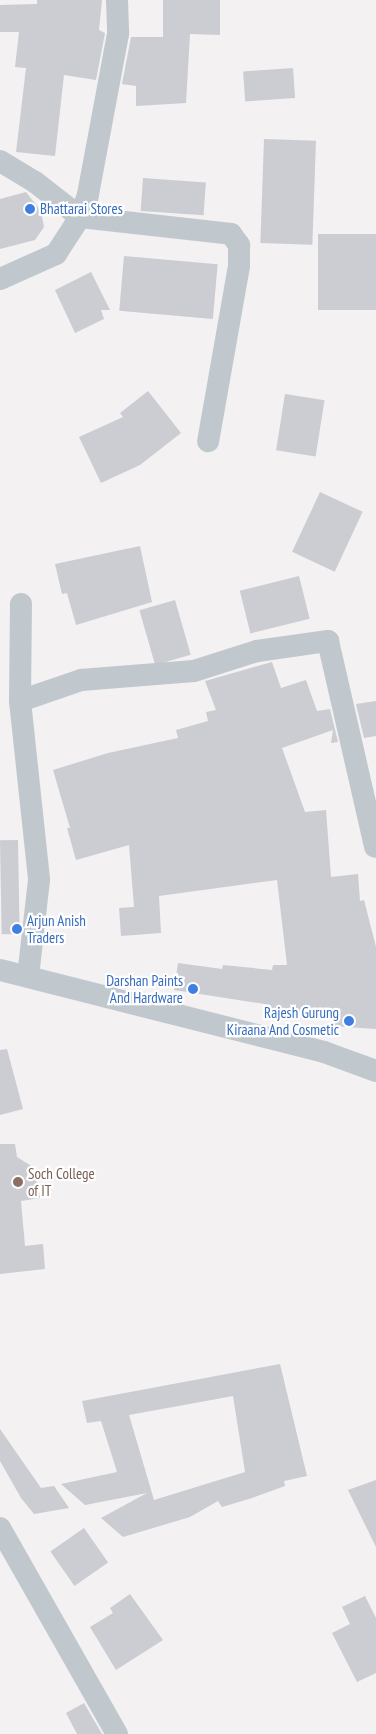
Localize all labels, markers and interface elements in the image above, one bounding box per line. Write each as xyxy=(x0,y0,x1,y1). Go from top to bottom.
place label: Bhattarai Stores xyxy=(40,200,123,218)
marker: Bhattarai Stores xyxy=(24,203,36,215)
place label: Arjun Anish Traders xyxy=(27,911,86,946)
marker: Arjun Anish Traders xyxy=(11,923,23,935)
place label: Darshan Paints And Hardware xyxy=(106,971,183,1006)
marker: Darshan Paints And Hardware xyxy=(187,983,199,995)
place label: Rajesh Gurung Kiraana And Cosmetic xyxy=(226,1003,339,1038)
marker: Rajesh Gurung Kiraana And Cosmetic xyxy=(343,1015,355,1027)
place label: Soch College of IT xyxy=(28,1164,95,1199)
marker: Soch College of IT xyxy=(12,1176,24,1188)

